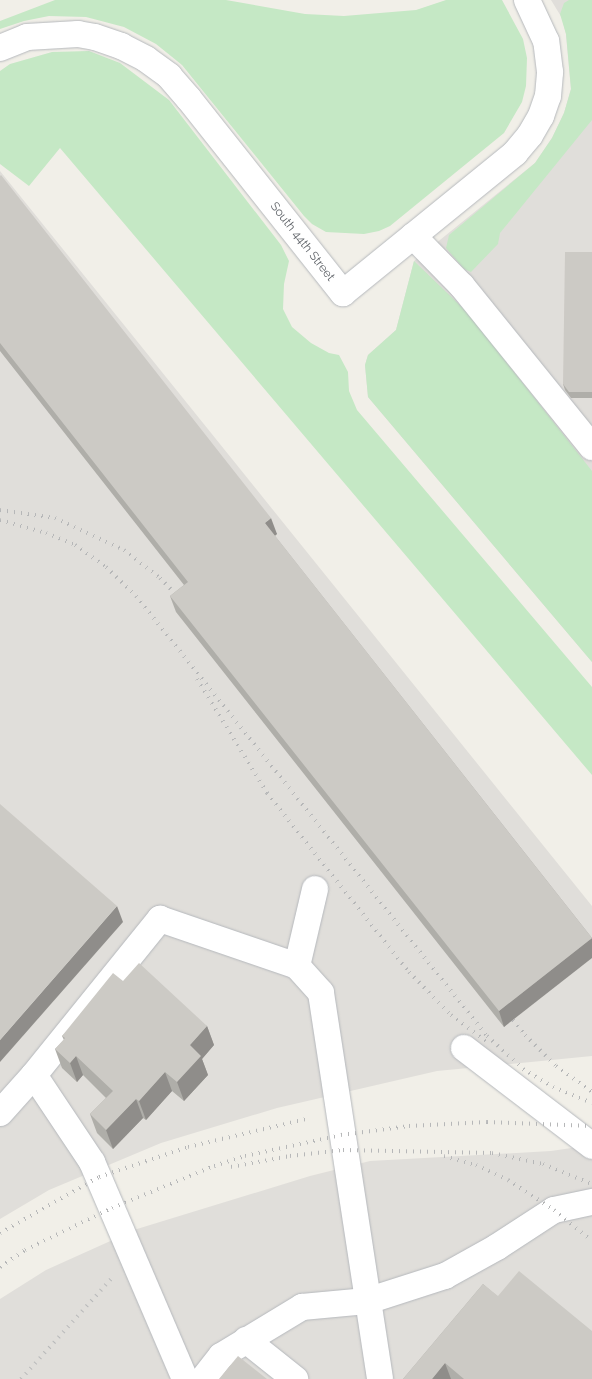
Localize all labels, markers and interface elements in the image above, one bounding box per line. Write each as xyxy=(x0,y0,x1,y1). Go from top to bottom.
street label: South 44th Street xyxy=(267,200,337,284)

